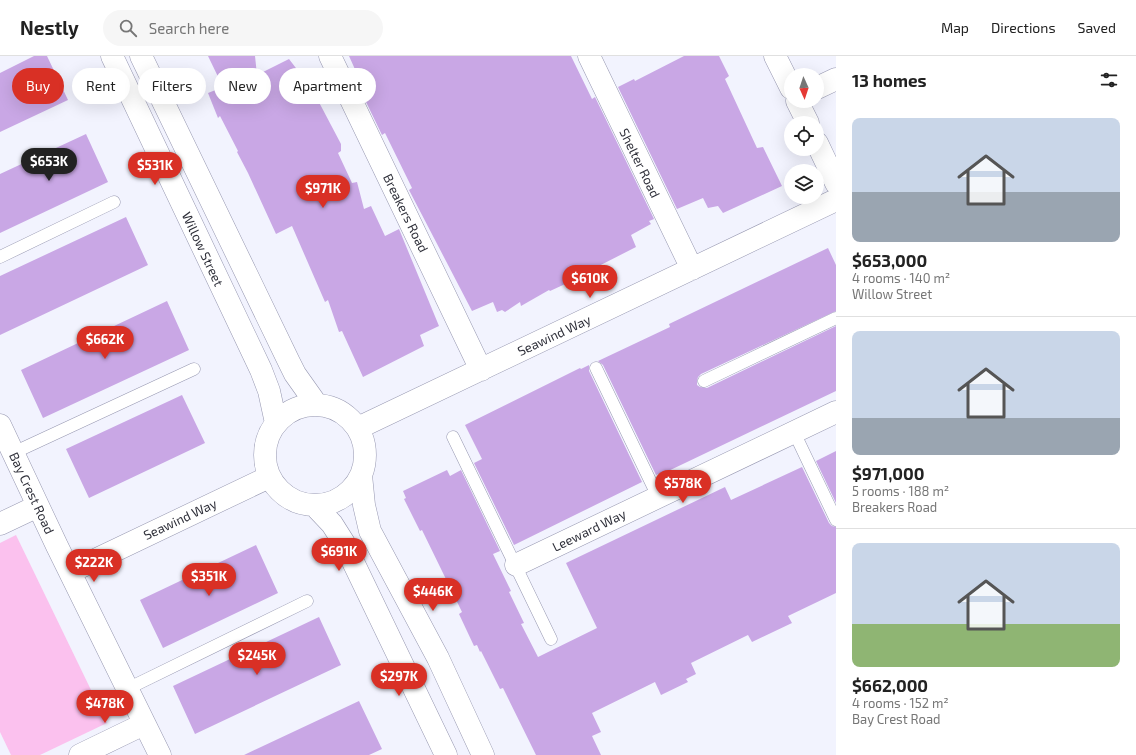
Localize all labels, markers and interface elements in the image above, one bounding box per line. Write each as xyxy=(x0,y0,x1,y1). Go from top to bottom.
search box xyxy=(103,10,383,46)
text: Nestly xyxy=(20,16,79,39)
icon: search xyxy=(117,17,139,39)
text: Search here xyxy=(149,19,229,37)
text: Map xyxy=(941,19,969,36)
text: Directions xyxy=(991,19,1056,36)
text: Saved xyxy=(1078,19,1116,36)
chip: Buy xyxy=(12,68,64,104)
chip: Rent xyxy=(72,68,130,104)
chip: Filters xyxy=(138,68,206,104)
chip: New xyxy=(214,68,271,104)
chip: Apartment xyxy=(279,68,376,104)
north arrow xyxy=(784,68,824,108)
map controls xyxy=(784,68,824,204)
icon: filters xyxy=(1098,69,1120,91)
text: 13 homes xyxy=(852,70,927,90)
button: locate xyxy=(784,116,824,156)
street label: Shelter Road xyxy=(616,126,664,200)
icon: home xyxy=(950,144,1022,216)
pin: $653K xyxy=(21,148,77,182)
pin: $531K xyxy=(127,152,183,186)
text: $653K xyxy=(30,153,68,169)
text: $531K xyxy=(137,157,173,173)
button: layers xyxy=(784,164,824,204)
street label: Breakers Road xyxy=(380,171,432,255)
pin: $971K xyxy=(295,175,351,209)
text: $971K xyxy=(305,180,341,196)
street label: Willow Street xyxy=(179,209,227,289)
text: $653,000 xyxy=(852,250,927,270)
pin: $610K xyxy=(562,265,618,299)
text: $610K xyxy=(571,270,609,286)
text: 4 rooms · 140 m² xyxy=(852,270,950,286)
text: Willow Street xyxy=(852,286,932,302)
street label: Seawind Way xyxy=(515,311,593,359)
pin: $662K xyxy=(77,326,133,360)
text: $662K xyxy=(86,331,124,347)
icon: home xyxy=(950,357,1022,429)
street label: Bay Crest Road xyxy=(6,450,58,536)
text: $971,000 xyxy=(852,463,925,483)
pin: $578K xyxy=(655,470,711,504)
text: $578K xyxy=(664,475,702,491)
text: 5 rooms · 188 m² xyxy=(852,483,949,499)
street label: Seawind Way xyxy=(141,495,219,543)
text: Breakers Road xyxy=(852,499,937,515)
street label: Leeward Way xyxy=(550,505,629,555)
pin: $691K xyxy=(311,538,367,572)
text: $691K xyxy=(321,543,357,559)
pin: $222K xyxy=(66,549,122,583)
text: $222K xyxy=(75,554,113,570)
pin: $351K xyxy=(181,563,237,597)
text: $351K xyxy=(191,568,227,584)
icon: home xyxy=(950,569,1022,641)
pin: $446K xyxy=(405,578,461,612)
text: $446K xyxy=(413,583,453,599)
pin: $245K xyxy=(229,642,285,676)
text: $245K xyxy=(238,647,276,663)
pin: $297K xyxy=(371,663,427,697)
text: $297K xyxy=(380,668,418,684)
text: $662,000 xyxy=(852,675,928,695)
pin: $478K xyxy=(77,690,133,724)
text: $478K xyxy=(85,695,125,711)
text: 4 rooms · 152 m² xyxy=(852,695,949,711)
text: Bay Crest Road xyxy=(852,711,941,727)

